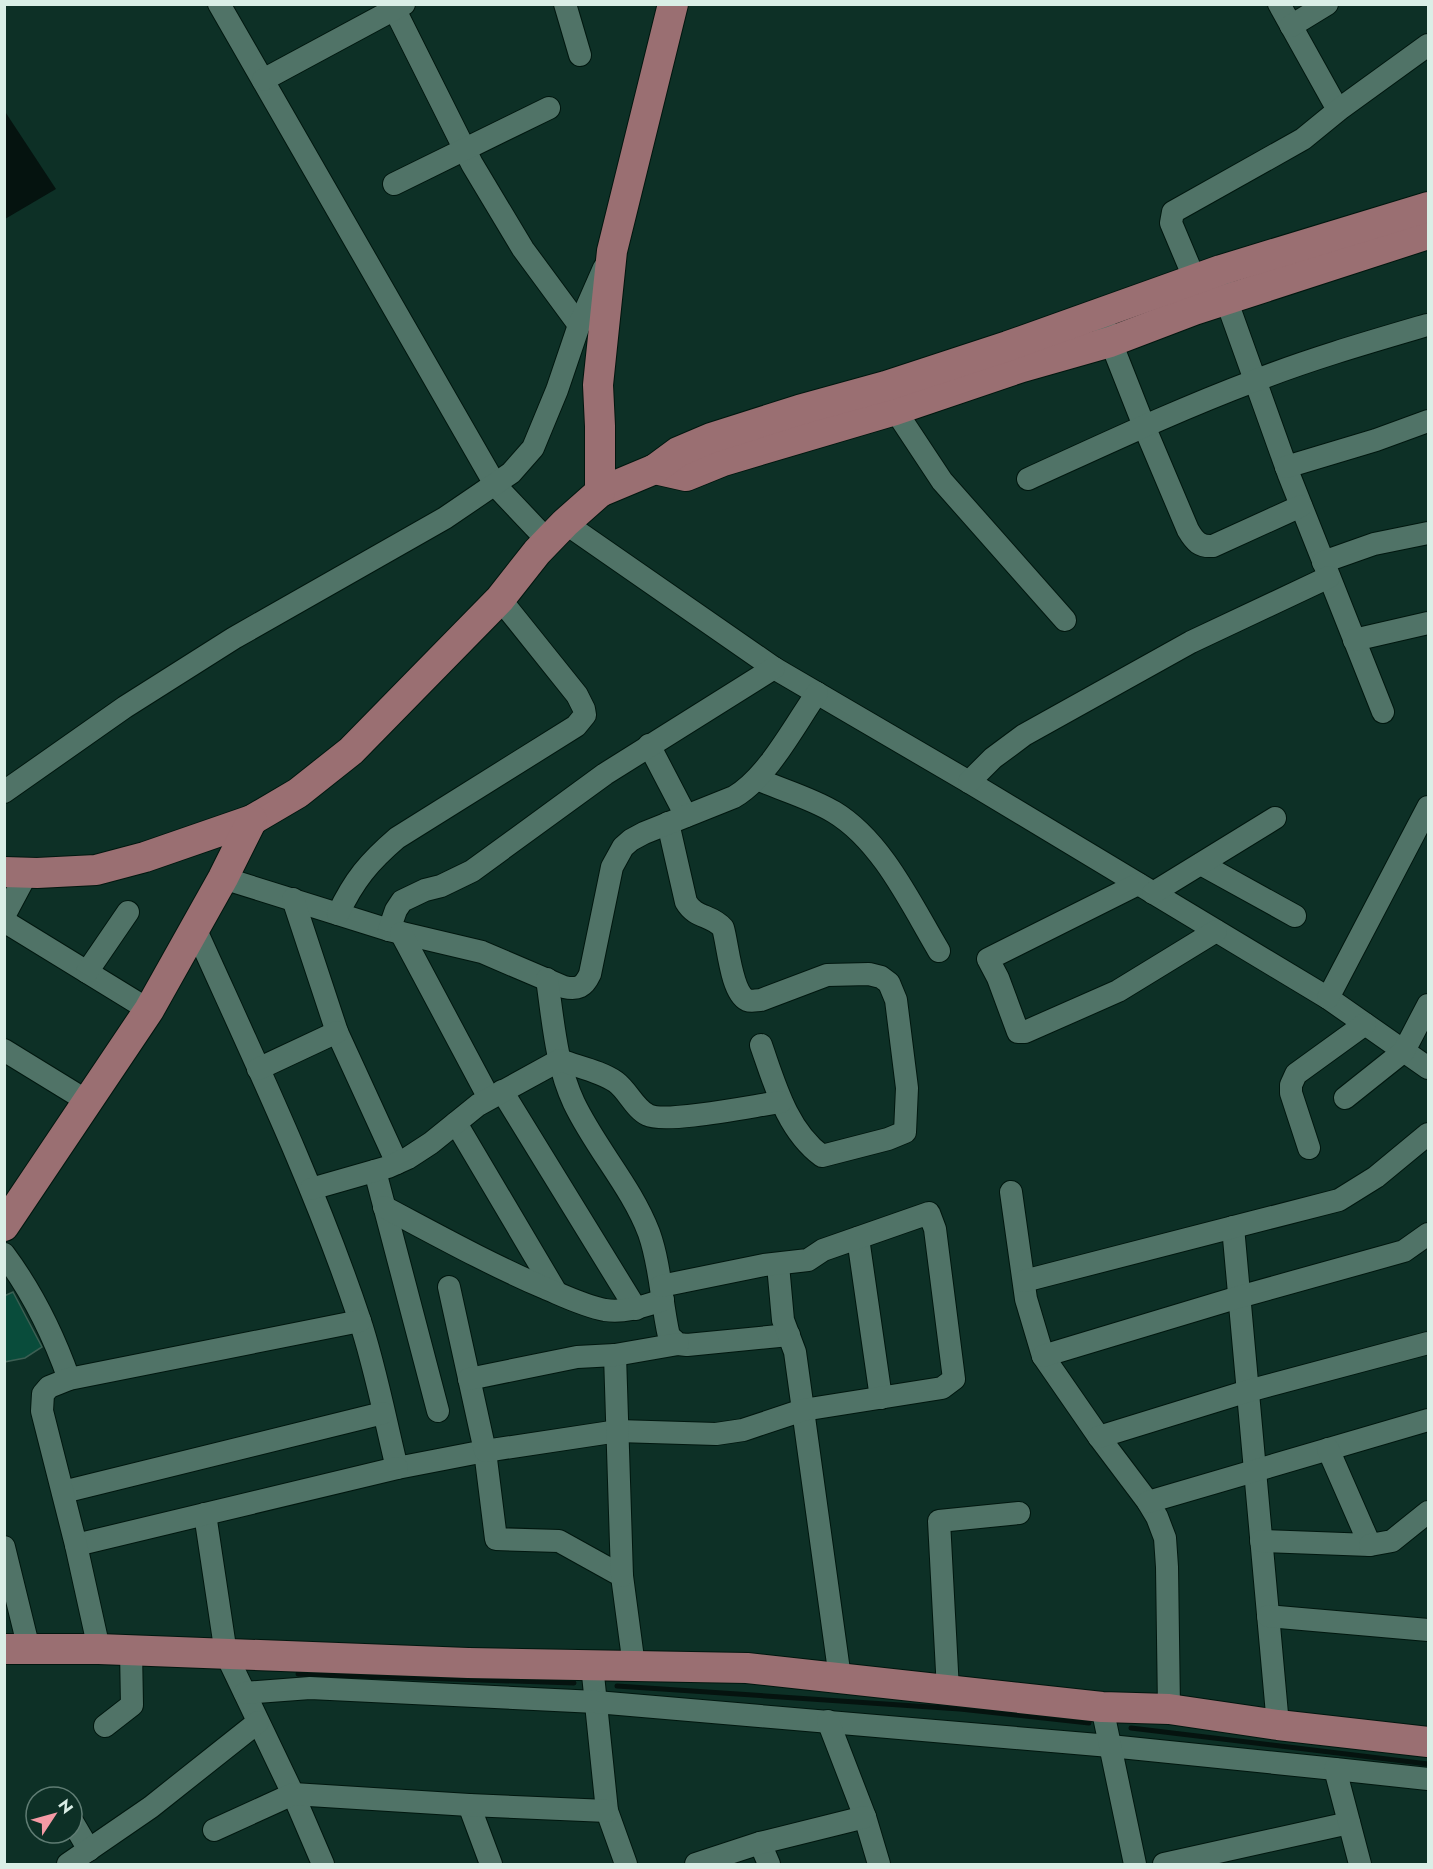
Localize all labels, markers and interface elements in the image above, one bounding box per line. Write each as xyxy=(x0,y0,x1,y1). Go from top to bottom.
north arrow xyxy=(24,1785,84,1845)
text: N xyxy=(53,1795,79,1818)

